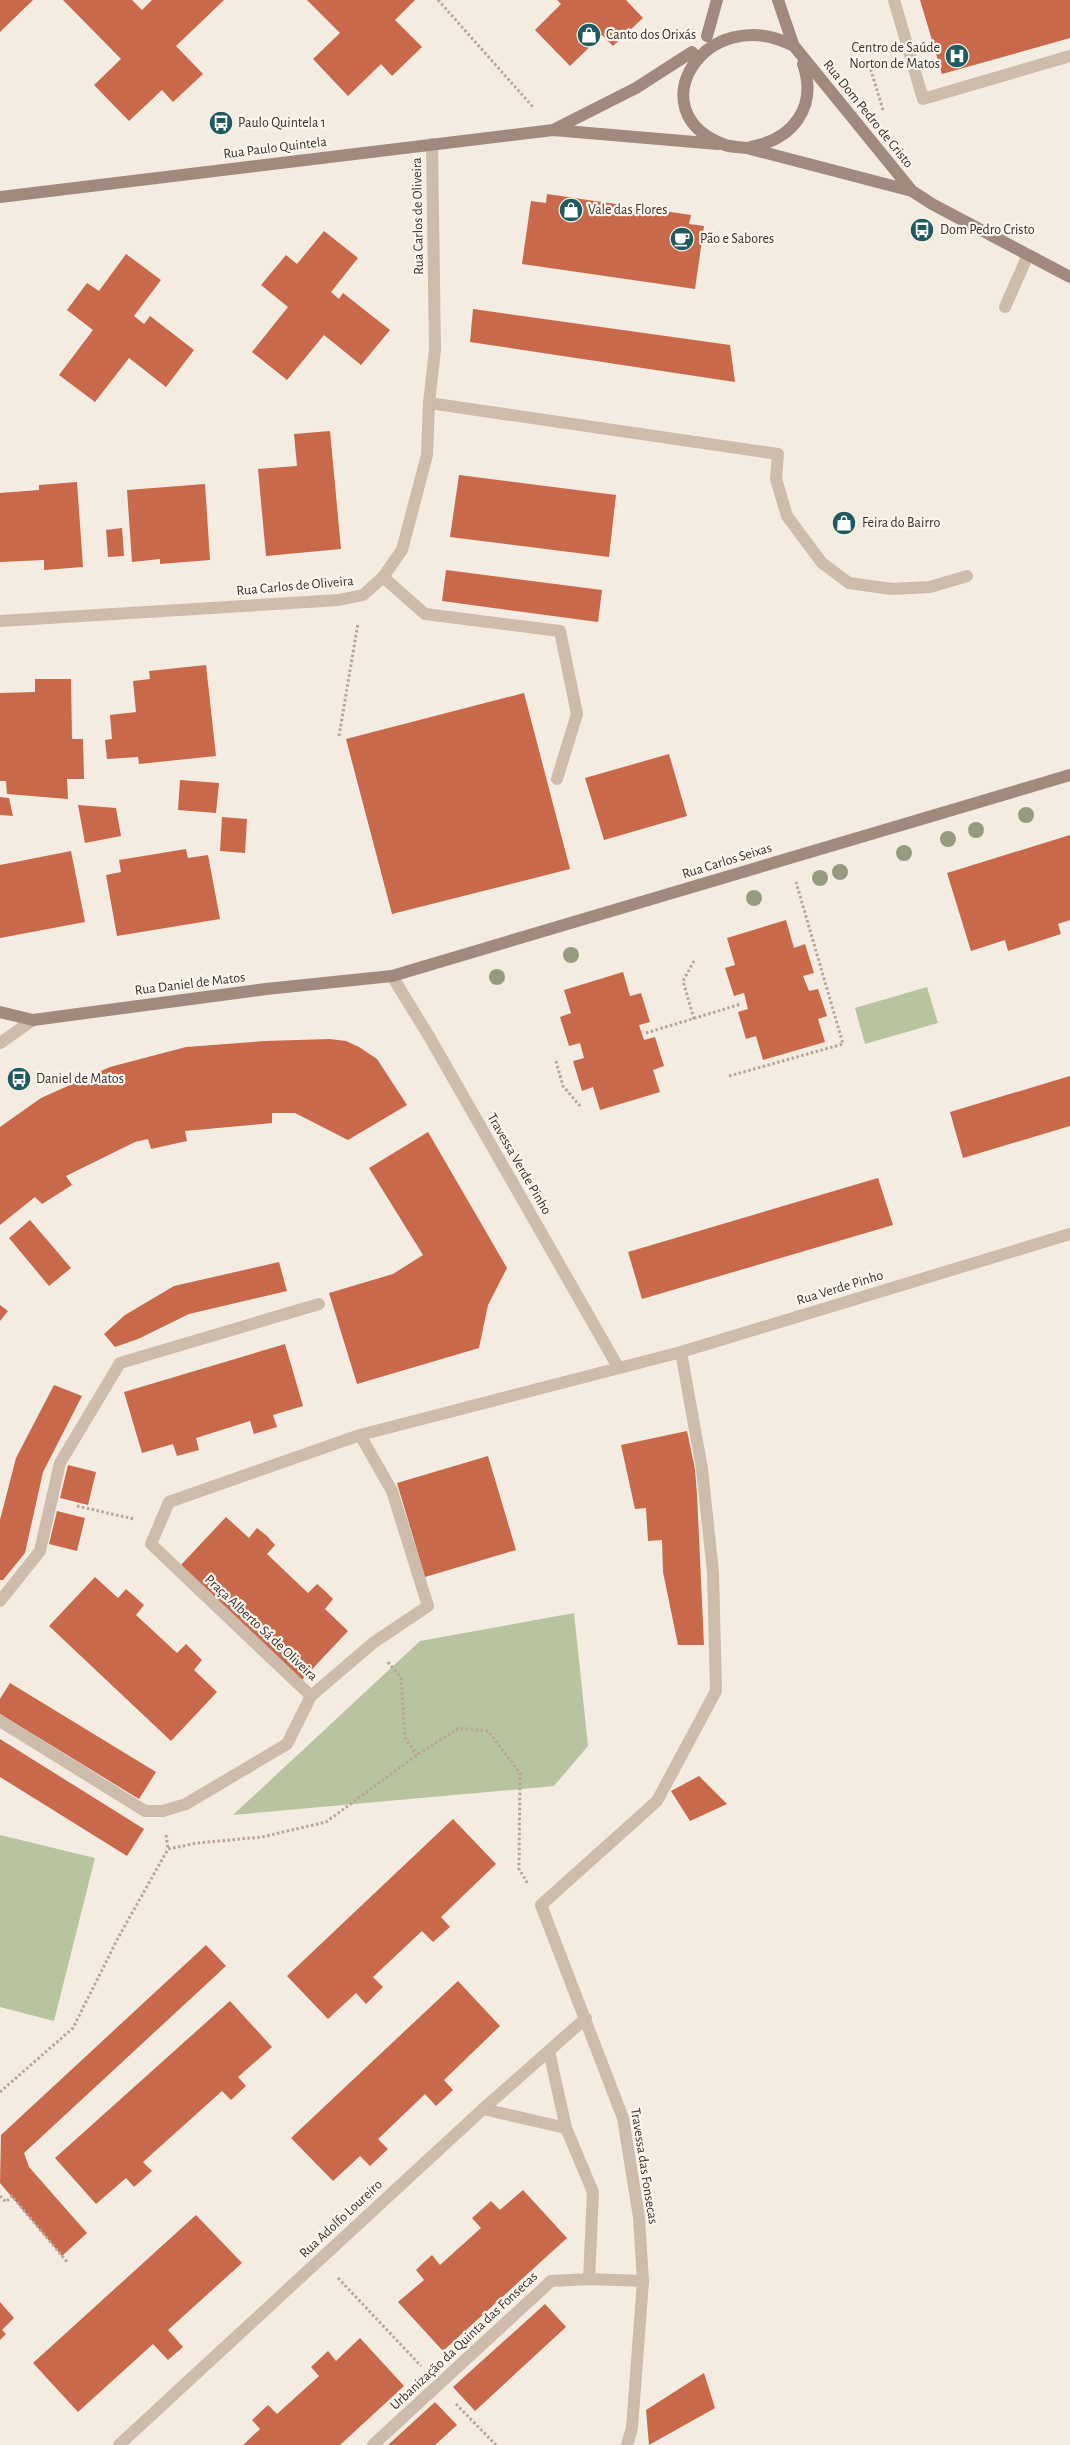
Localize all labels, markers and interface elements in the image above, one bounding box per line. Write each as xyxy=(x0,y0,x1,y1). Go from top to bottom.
shop icon: Canto dos Orixás xyxy=(576,22,602,48)
place label: Canto dos Orixás xyxy=(606,28,696,42)
place label: Centro de Saúde Norton de Matos xyxy=(849,41,940,71)
hospital icon: Centro de Saúde Norton de Matos xyxy=(944,43,970,69)
street label: Rua Dom Pedro de Cristo xyxy=(820,58,916,171)
bus stop icon: Paulo Quintela 1 xyxy=(208,110,234,136)
place label: Paulo Quintela 1 xyxy=(238,116,326,130)
street label: Rua Paulo Quintela xyxy=(223,135,328,161)
street label: Rua Carlos de Oliveira xyxy=(410,157,426,275)
shop icon: Vale das Flores xyxy=(558,197,584,223)
place label: Vale das Flores xyxy=(588,203,667,217)
bus stop icon: Dom Pedro Cristo xyxy=(909,217,935,243)
place label: Dom Pedro Cristo xyxy=(940,223,1035,237)
cafe icon: Pão e Sabores xyxy=(669,226,695,252)
place label: Pão e Sabores xyxy=(700,232,774,246)
shop icon: Feira do Bairro xyxy=(831,510,857,536)
place label: Feira do Bairro xyxy=(862,516,940,530)
street label: Rua Carlos de Oliveira xyxy=(236,574,355,598)
street label: Rua Carlos Seixas xyxy=(680,841,774,881)
street label: Rua Daniel de Matos xyxy=(134,970,246,998)
bus stop icon: Daniel de Matos xyxy=(6,1066,32,1092)
place label: Daniel de Matos xyxy=(36,1072,124,1086)
street label: Travessa Verde Pinho xyxy=(484,1111,554,1217)
street label: Rua Verde Pinho xyxy=(795,1268,885,1308)
street label: Praça Alberto Sá de Oliveira xyxy=(202,1572,320,1684)
street label: Travessa das Fonsecas xyxy=(628,2107,660,2225)
street label: Rua Adolfo Loureiro xyxy=(297,2177,385,2261)
street label: Urbanização da Quinta das Fonsecas xyxy=(388,2269,540,2413)

